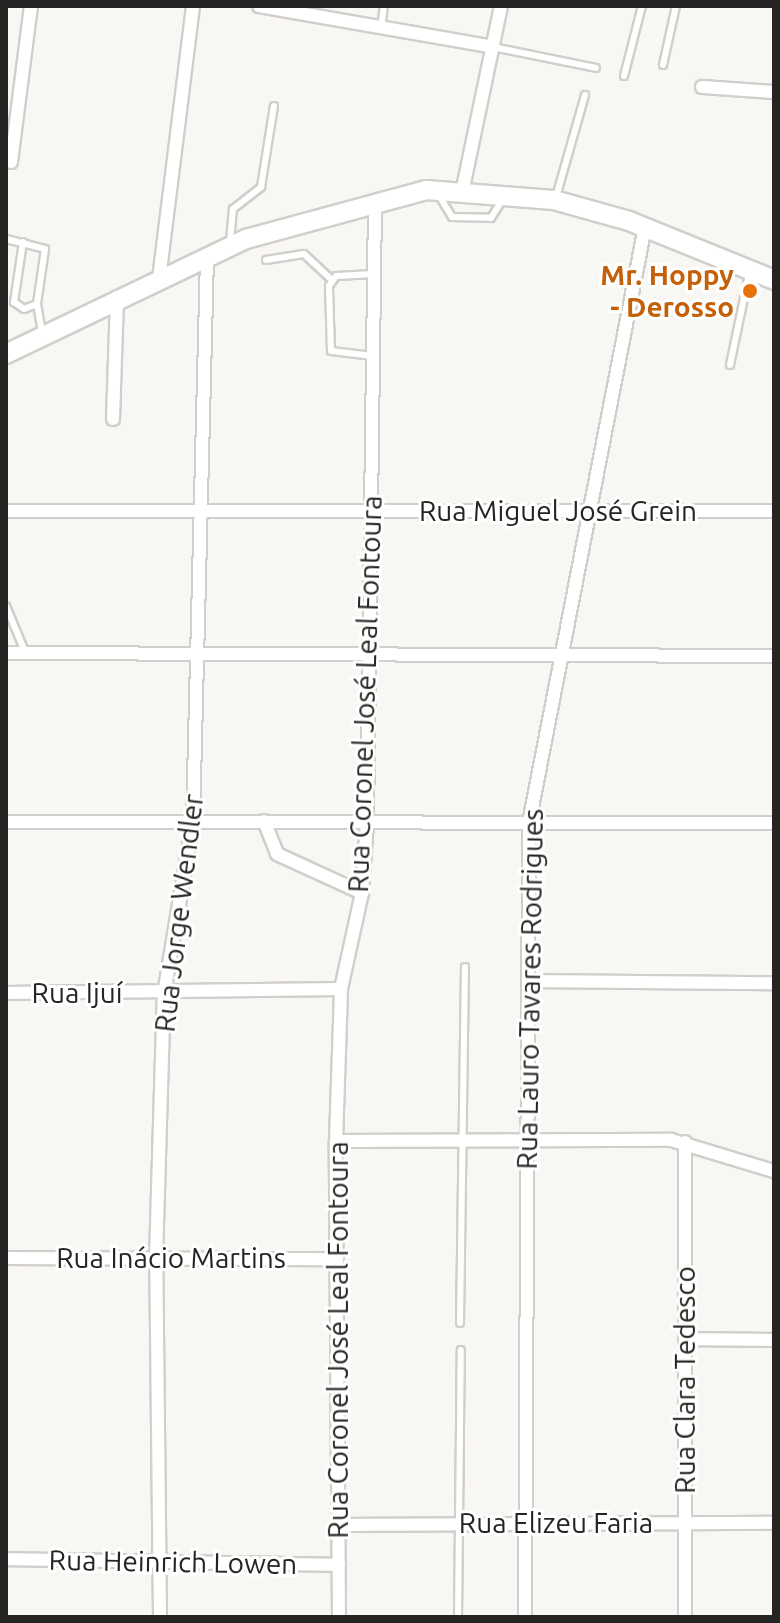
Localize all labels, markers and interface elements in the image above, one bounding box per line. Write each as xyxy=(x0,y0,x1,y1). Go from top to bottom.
place label: Mr. Hoppy - Derosso xyxy=(600,258,734,324)
marker: Mr. Hoppy - Derosso xyxy=(741,282,759,300)
street label: Rua Miguel José Grein xyxy=(419,494,697,528)
street label: Rua Coronel José Leal Fontoura xyxy=(341,495,389,893)
street label: Rua Jorge Wendler xyxy=(148,792,210,1034)
street label: Rua Lauro Tavares Rodrigues xyxy=(510,808,550,1170)
street label: Rua Ijuí xyxy=(32,976,122,1010)
street label: Rua Coronel José Leal Fontoura xyxy=(321,1141,355,1539)
street label: Rua Inácio Martins xyxy=(56,1241,286,1275)
street label: Rua Clara Tedesco xyxy=(668,1266,702,1494)
street label: Rua Elizeu Faria xyxy=(459,1506,653,1540)
street label: Rua Heinrich Lowen xyxy=(48,1543,298,1581)

